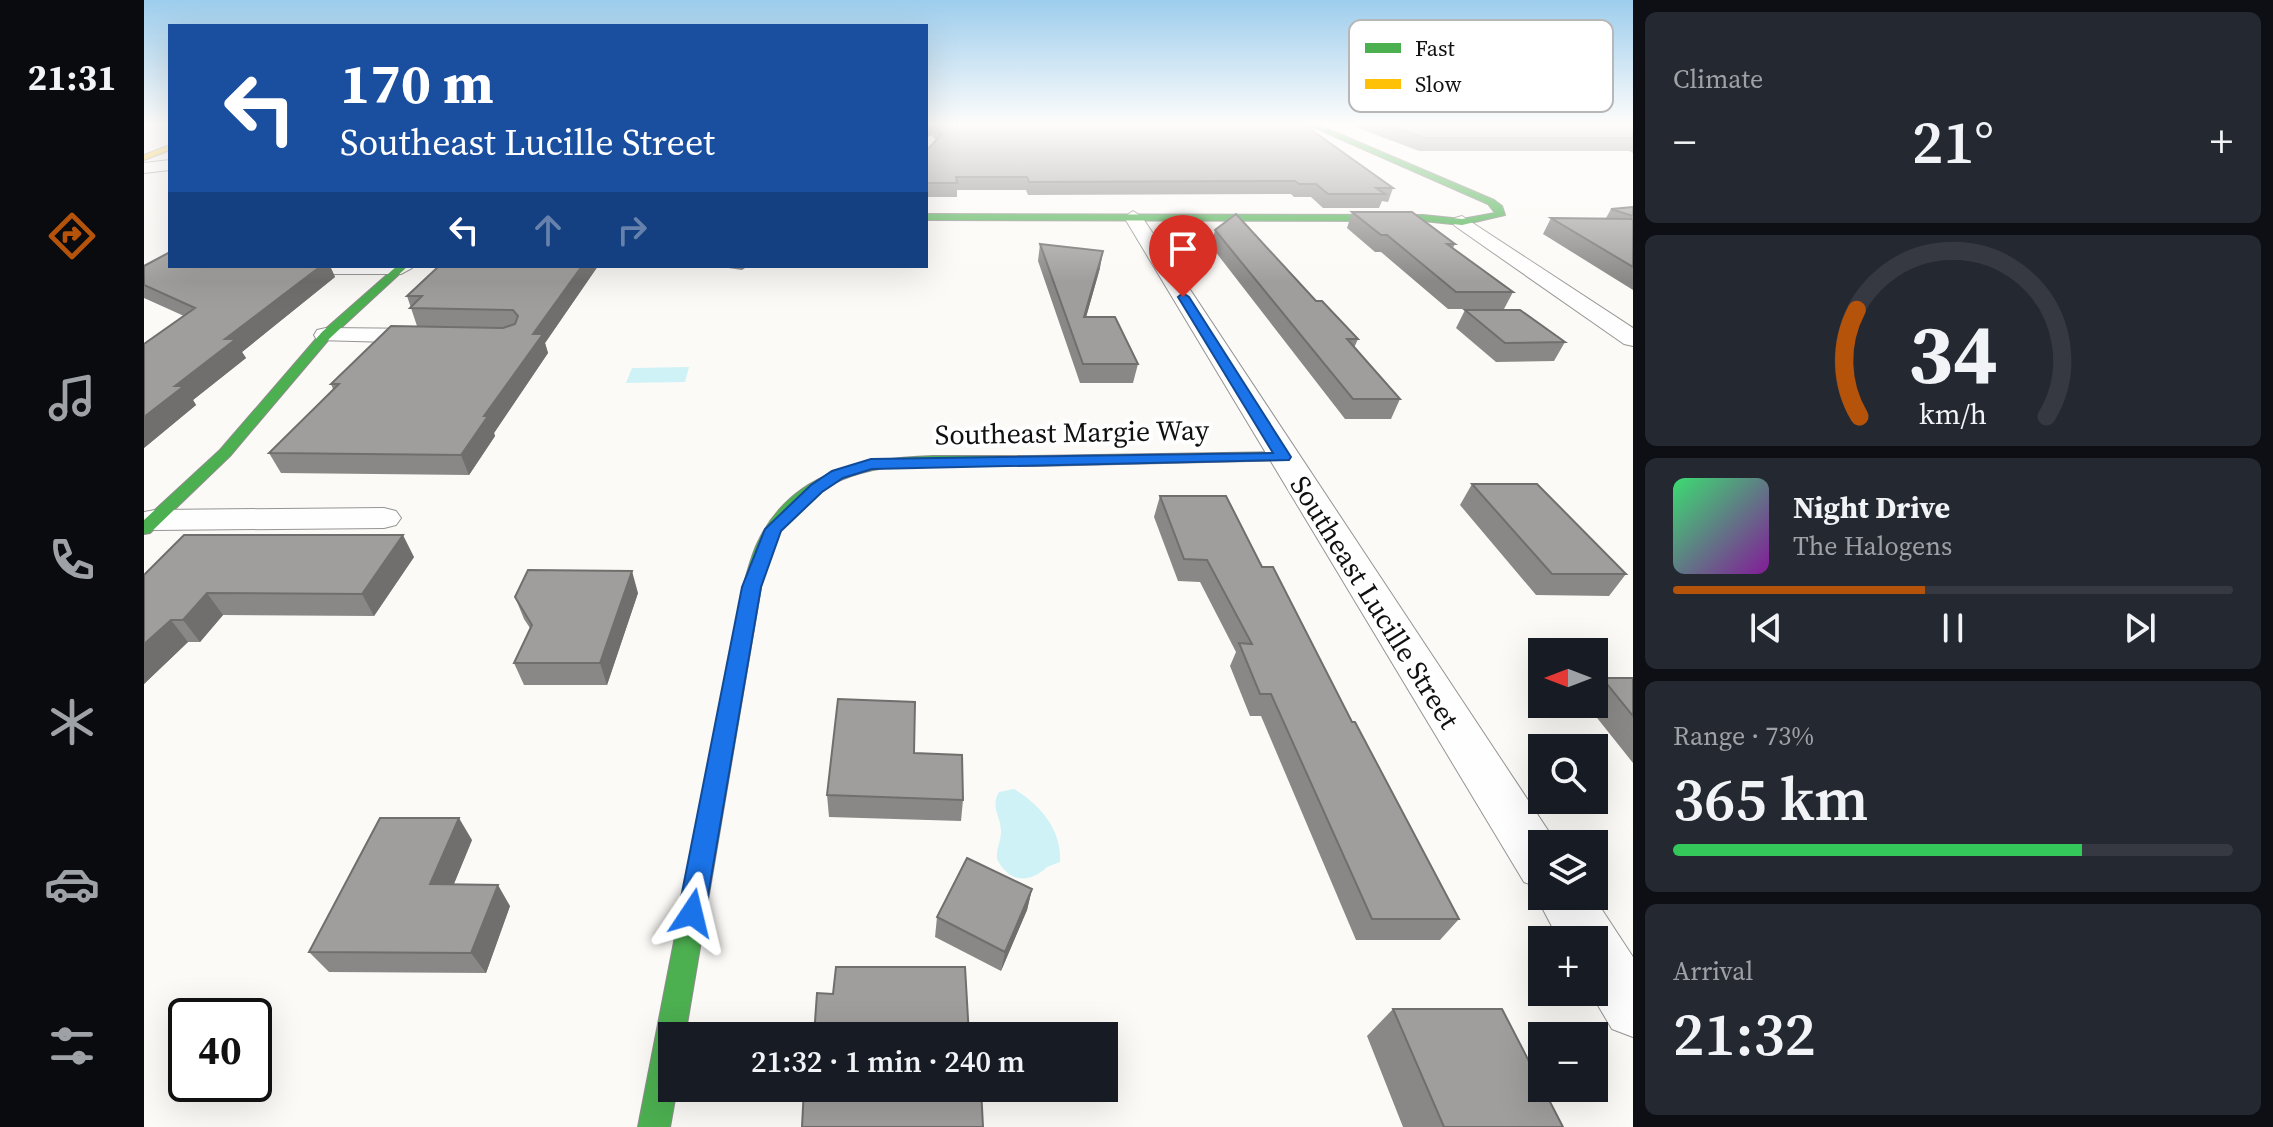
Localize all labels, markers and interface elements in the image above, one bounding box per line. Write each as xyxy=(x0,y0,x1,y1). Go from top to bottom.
legend xyxy=(1349,20,1613,112)
text: Fast xyxy=(1415,33,1456,63)
text: 170 m xyxy=(340,45,494,122)
text: 21:31 xyxy=(28,53,116,102)
icon: left xyxy=(208,56,312,160)
text: Climate xyxy=(1673,61,1763,97)
text: Slow xyxy=(1415,69,1462,99)
text: 21° xyxy=(1912,101,1994,183)
text: − xyxy=(1673,111,1696,172)
text: + xyxy=(2210,111,2233,172)
text: Southeast Lucille Street xyxy=(340,118,715,167)
icon: directions xyxy=(44,208,100,264)
icon: left xyxy=(442,208,486,252)
icon: ahead xyxy=(526,208,570,252)
icon: right xyxy=(610,208,654,252)
pin xyxy=(1149,215,1217,297)
icon: arrive xyxy=(1161,227,1205,271)
text: 34 xyxy=(1908,296,1998,410)
icon: music xyxy=(44,370,100,426)
text: km/h xyxy=(1919,394,1987,434)
street label: Southeast Margie Way xyxy=(935,411,1210,453)
street label: Southeast Lucille Street xyxy=(1282,468,1469,736)
text: Night Drive xyxy=(1793,487,1950,528)
text: The Halogens xyxy=(1793,528,1952,564)
icon: phone xyxy=(44,532,100,588)
icon: previous xyxy=(1744,606,1788,650)
icon: pause xyxy=(1931,606,1975,650)
icon: next xyxy=(2118,606,2162,650)
north arrow xyxy=(1528,638,1608,718)
map controls xyxy=(1528,638,1608,1102)
icon: climate xyxy=(44,694,100,750)
text: Range · 73% xyxy=(1673,718,1814,754)
button: search xyxy=(1528,734,1608,814)
text: 365 km xyxy=(1673,758,1869,840)
button: layers xyxy=(1528,830,1608,910)
icon: car xyxy=(44,856,100,912)
position arrow xyxy=(650,871,734,955)
button: + xyxy=(1528,926,1608,1006)
text: Arrival xyxy=(1673,953,1753,989)
text: 21:32 xyxy=(1673,993,1816,1075)
speed limit sign: 40 xyxy=(168,998,272,1102)
icon: filters xyxy=(44,1018,100,1074)
button: − xyxy=(1528,1022,1608,1102)
text: 21:32 · 1 min · 240 m xyxy=(751,1041,1025,1082)

